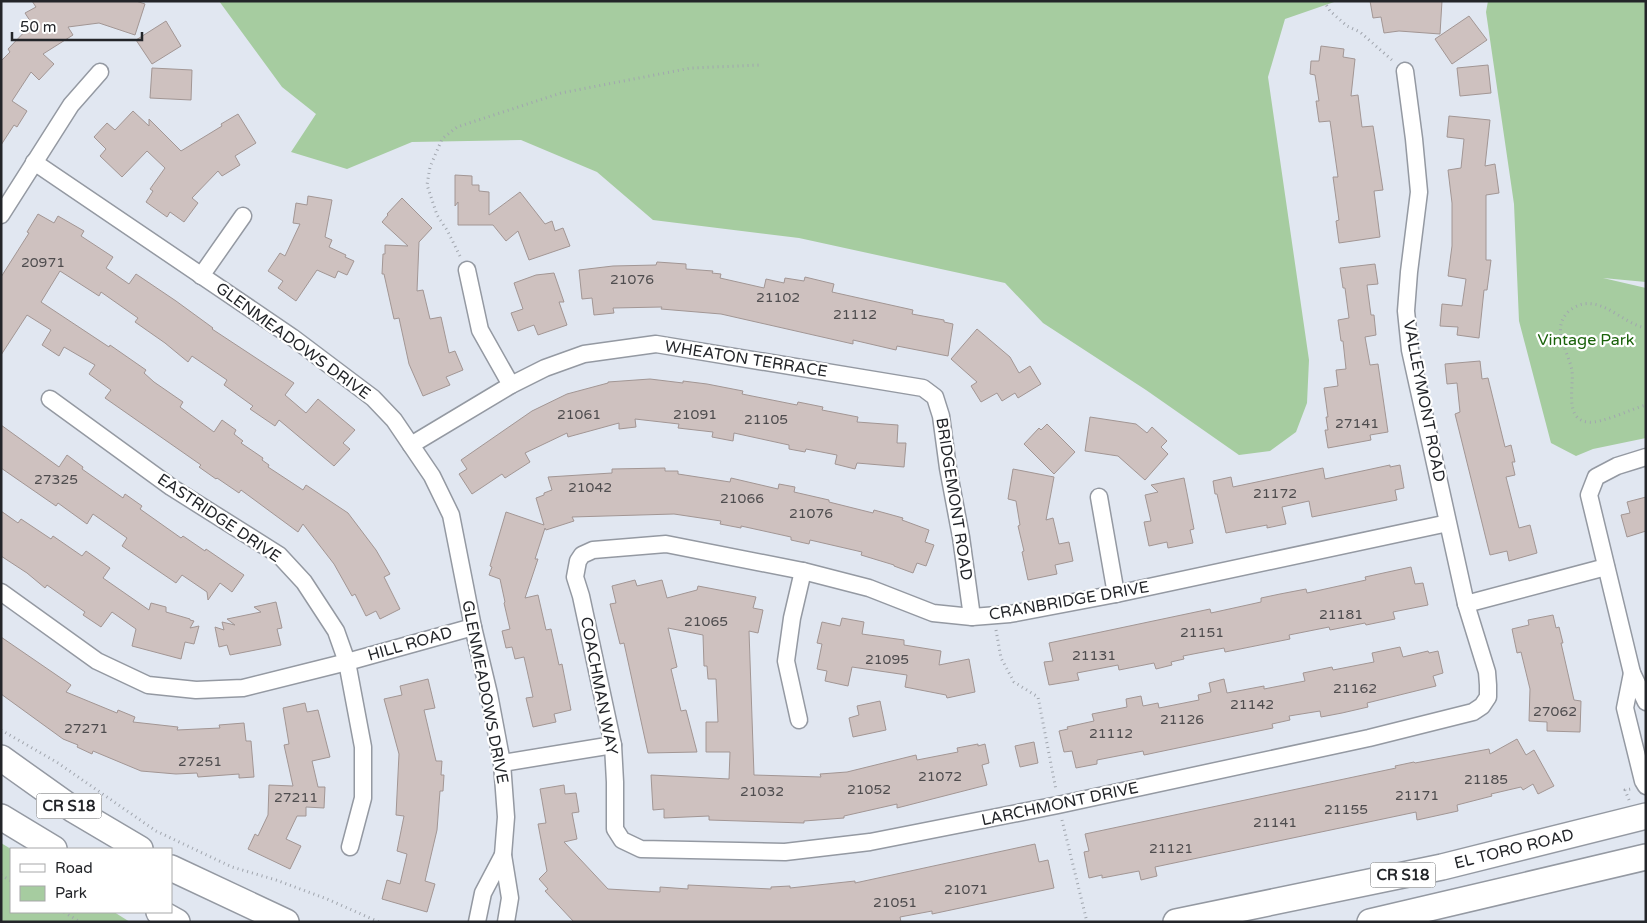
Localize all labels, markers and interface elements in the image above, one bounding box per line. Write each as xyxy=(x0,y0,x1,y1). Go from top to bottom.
scale bar xyxy=(12,10,142,42)
text: 50 m xyxy=(20,18,57,36)
house number: 20971 xyxy=(21,254,65,271)
house number: 21076 xyxy=(610,271,654,288)
street label: GLENMEADOWS DRIVE xyxy=(212,278,374,404)
house number: 21102 xyxy=(756,289,800,306)
house number: 21112 xyxy=(833,306,877,323)
street label: VALLEYMONT ROAD xyxy=(1398,318,1450,484)
park label: Vintage Park xyxy=(1537,330,1635,350)
street label: WHEATON TERRACE xyxy=(663,336,829,382)
house number: 21061 xyxy=(557,406,601,423)
house number: 21091 xyxy=(673,406,717,423)
house number: 21105 xyxy=(744,411,788,428)
house number: 27141 xyxy=(1335,415,1379,432)
street label: BRIDGEMONT ROAD xyxy=(931,416,977,582)
street label: EASTRIDGE DRIVE xyxy=(153,469,285,567)
house number: 27325 xyxy=(34,471,78,488)
house number: 21042 xyxy=(568,479,612,496)
house number: 21172 xyxy=(1253,485,1297,502)
house number: 21066 xyxy=(720,490,764,507)
house number: 21076 xyxy=(789,505,833,522)
street label: CRANBRIDGE DRIVE xyxy=(987,577,1151,625)
street label: GLENMEADOWS DRIVE xyxy=(457,599,513,785)
house number: 21181 xyxy=(1319,606,1363,623)
house number: 21065 xyxy=(684,613,728,630)
street label: COACHMAN WAY xyxy=(576,615,622,757)
street label: HILL ROAD xyxy=(365,622,455,666)
house number: 21151 xyxy=(1180,624,1224,641)
house number: 21131 xyxy=(1072,647,1116,664)
house number: 21095 xyxy=(865,651,909,668)
house number: 21162 xyxy=(1333,680,1377,697)
house number: 21142 xyxy=(1230,696,1274,713)
house number: 27062 xyxy=(1533,703,1577,720)
house number: 21126 xyxy=(1160,711,1204,728)
house number: 27271 xyxy=(64,720,108,737)
house number: 21112 xyxy=(1089,725,1133,742)
house number: 27251 xyxy=(178,753,222,770)
house number: 21072 xyxy=(918,768,962,785)
house number: 21185 xyxy=(1464,771,1508,788)
street label: LARCHMONT DRIVE xyxy=(980,778,1140,830)
house number: 21052 xyxy=(847,781,891,798)
house number: 21032 xyxy=(740,783,784,800)
house number: 21171 xyxy=(1395,787,1439,804)
house number: 27211 xyxy=(274,789,318,806)
road number: CR S18 xyxy=(36,794,102,818)
house number: 21155 xyxy=(1324,801,1368,818)
house number: 21141 xyxy=(1253,814,1297,831)
street label: EL TORO ROAD xyxy=(1452,824,1576,874)
house number: 21121 xyxy=(1149,840,1193,857)
legend xyxy=(10,848,172,913)
text: Road xyxy=(55,859,93,877)
road number: CR S18 xyxy=(1370,862,1436,888)
house number: 21071 xyxy=(944,881,988,898)
text: Park xyxy=(55,884,87,902)
house number: 21051 xyxy=(873,894,917,911)

